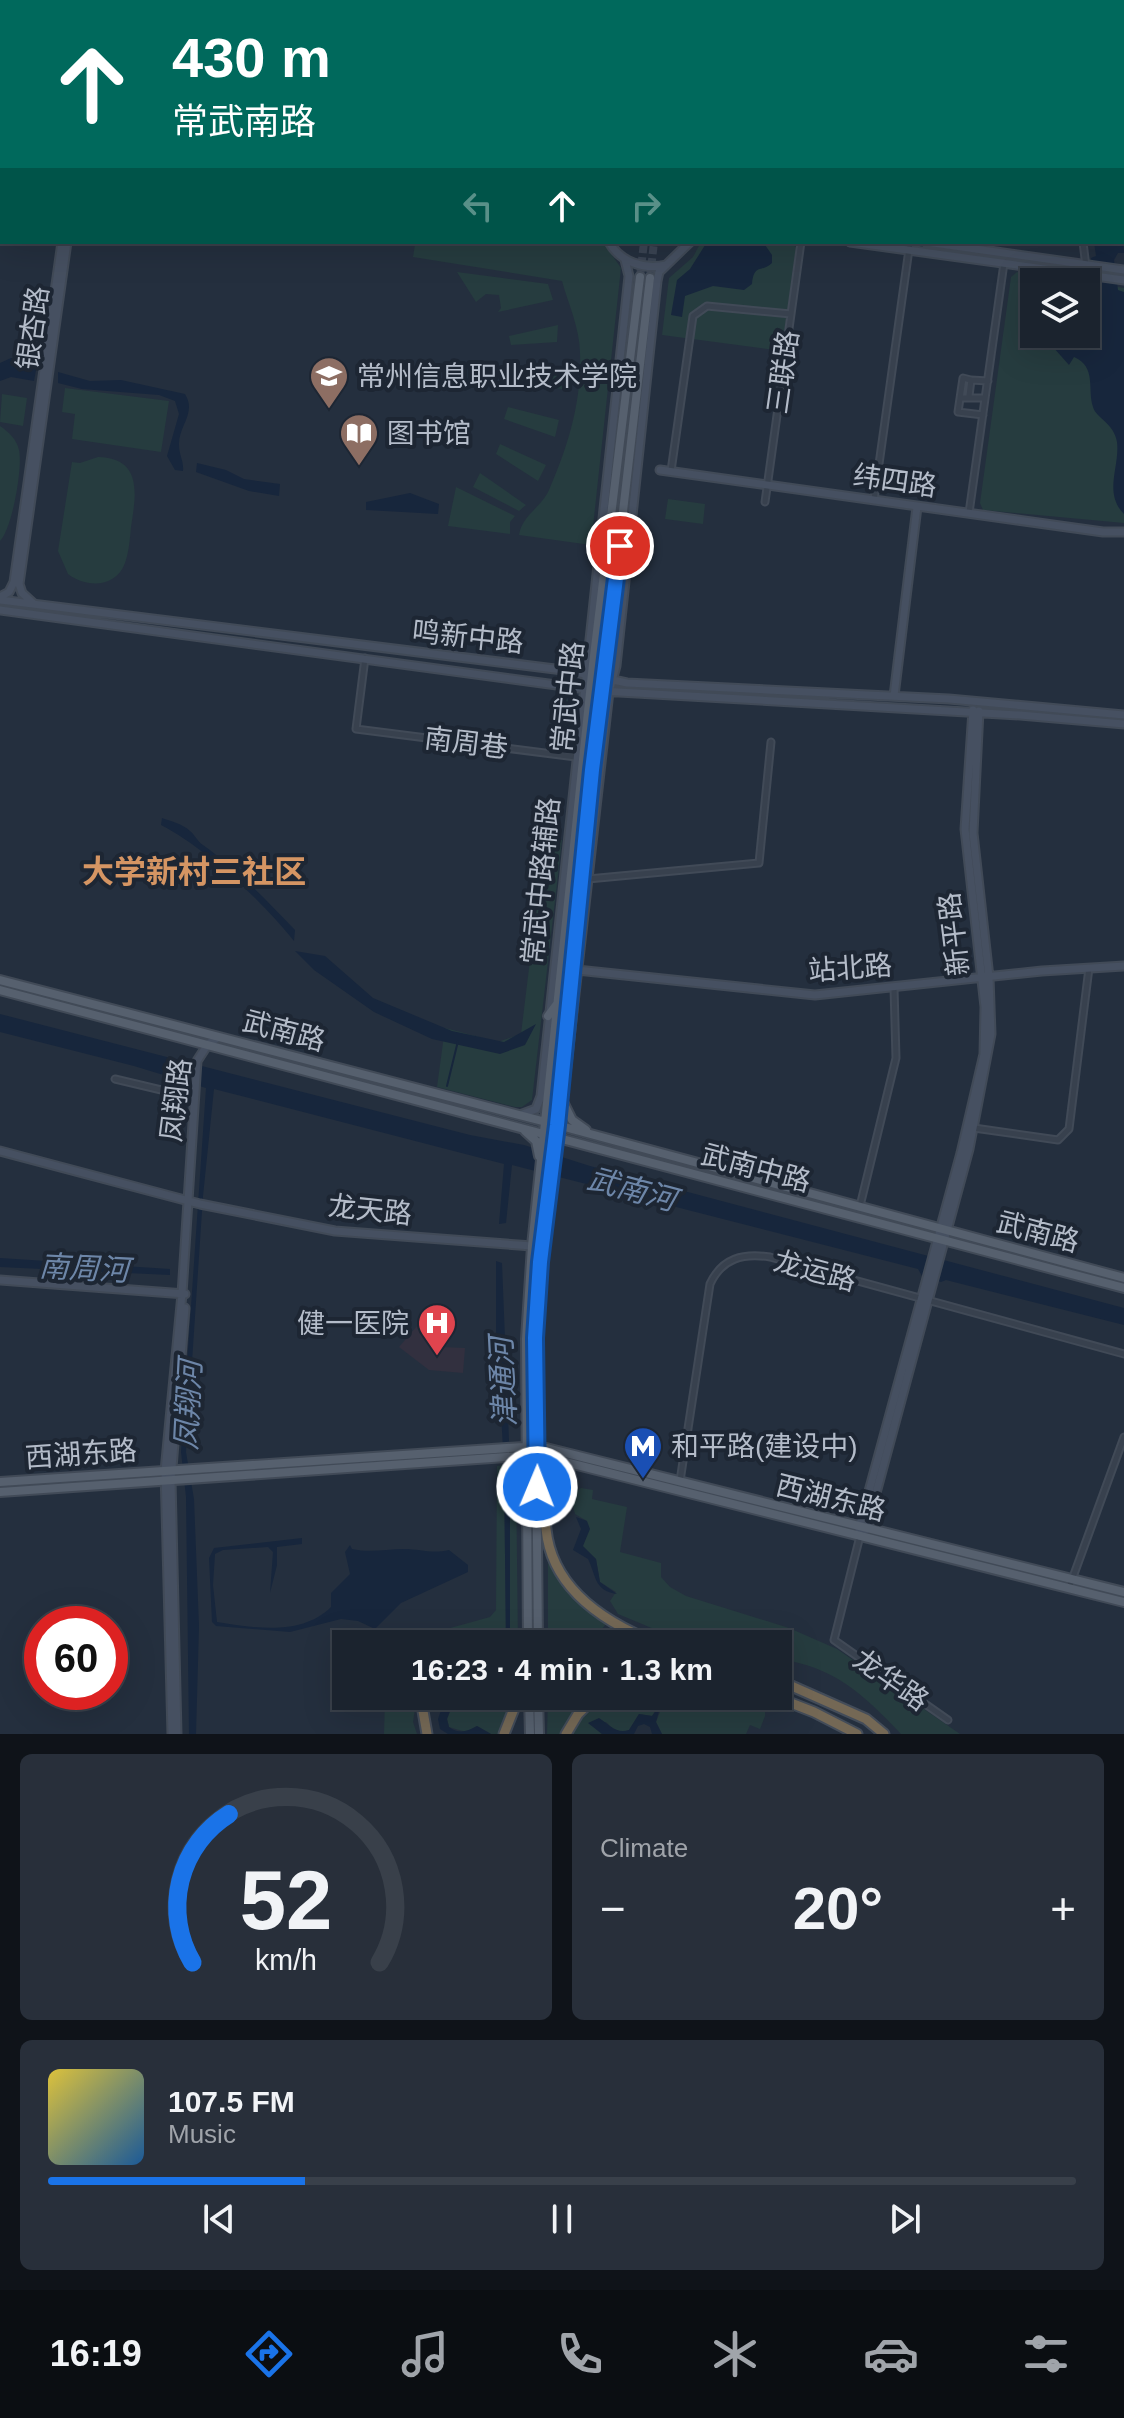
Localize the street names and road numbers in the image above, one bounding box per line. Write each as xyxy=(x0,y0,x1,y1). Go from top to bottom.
street label: 银杏路 xyxy=(12,284,54,372)
street label: 三联路 xyxy=(762,328,804,416)
street label: 纬四路 xyxy=(851,460,939,502)
street label: 鸣新中路 xyxy=(411,616,525,658)
street label: 常武中路 xyxy=(547,640,589,754)
street label: 南周巷 xyxy=(422,722,510,764)
street label: 常武中路辅路 xyxy=(517,796,565,966)
street label: 新平路 xyxy=(933,890,975,978)
street label: 站北路 xyxy=(807,950,893,986)
street label: 武南路 xyxy=(239,1005,329,1057)
street label: 凤翔路 xyxy=(155,1056,197,1144)
street label: 武南中路 xyxy=(698,1139,814,1197)
street label: 龙天路 xyxy=(327,1190,413,1230)
street label: 武南路 xyxy=(993,1206,1083,1258)
street label: 龙运路 xyxy=(770,1245,860,1297)
street label: 西湖东路 xyxy=(24,1435,138,1473)
street label: 西湖东路 xyxy=(773,1469,889,1527)
street label: 龙华路 xyxy=(848,1643,934,1717)

